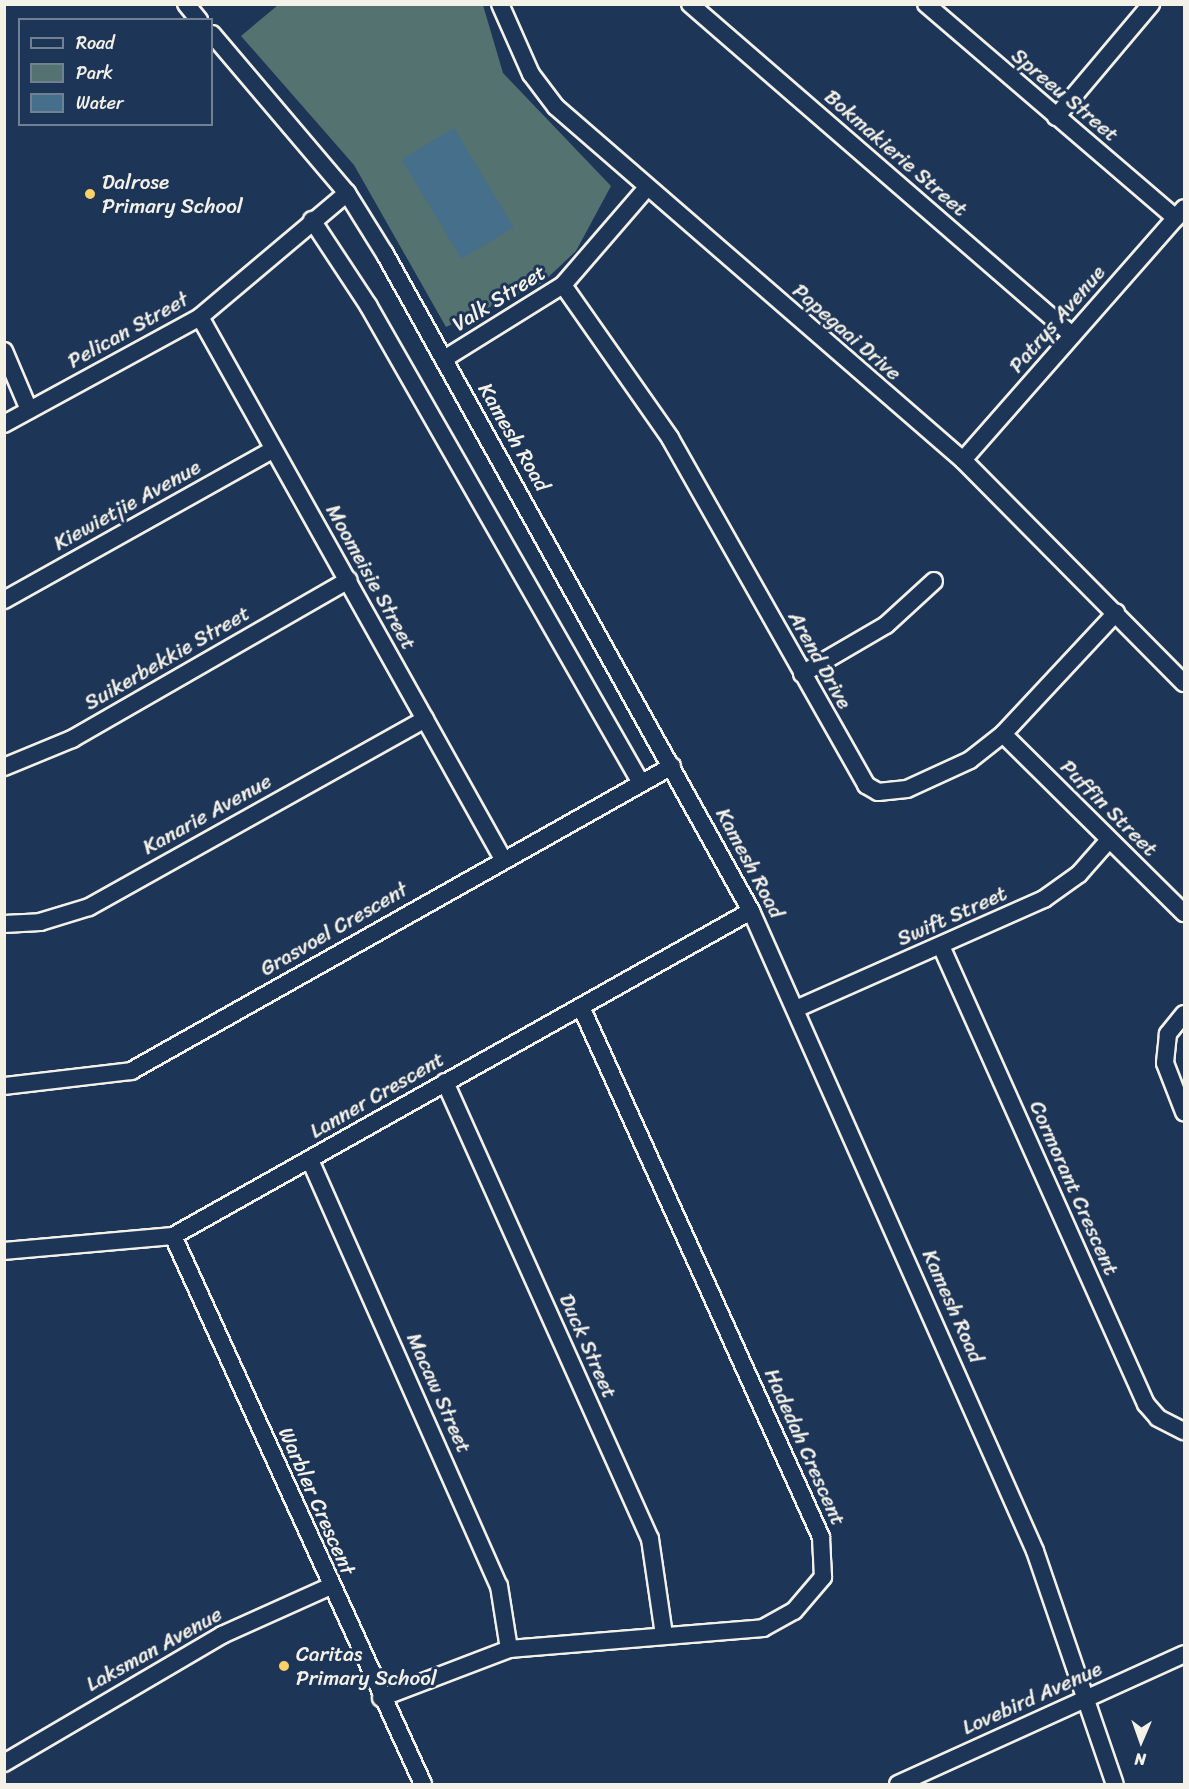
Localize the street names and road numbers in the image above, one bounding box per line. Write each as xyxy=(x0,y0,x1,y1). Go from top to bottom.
street label: Spreeu Street xyxy=(1006,43,1124,147)
street label: Bokmakierie Street xyxy=(820,84,972,222)
street label: Valk Street xyxy=(448,259,550,337)
street label: Patrys Avenue xyxy=(1004,260,1110,378)
street label: Papegaai Drive xyxy=(788,278,906,386)
street label: Pelican Street xyxy=(63,286,193,374)
street label: Kamesh Road xyxy=(473,378,555,496)
street label: Kiewietjie Avenue xyxy=(49,454,205,556)
street label: Moomeisie Street xyxy=(321,500,421,654)
street label: Suikerbekkie Street xyxy=(80,600,254,716)
street label: Arend Drive xyxy=(783,606,857,714)
street label: Puffin Street xyxy=(1055,754,1163,862)
street label: Kanarie Avenue xyxy=(138,768,276,860)
street label: Kamesh Road xyxy=(710,803,790,923)
street label: Grasvoel Crescent xyxy=(255,876,413,982)
street label: Swift Street xyxy=(893,881,1011,951)
street label: Lanner Crescent xyxy=(305,1046,449,1144)
street label: Cormorant Crescent xyxy=(1024,1097,1124,1279)
street label: Kamesh Road xyxy=(917,1245,989,1367)
street label: Duck Street xyxy=(554,1290,622,1402)
street label: Macaw Street xyxy=(401,1329,477,1457)
street label: Hadedah Crescent xyxy=(759,1365,851,1529)
street label: Warbler Crescent xyxy=(273,1422,361,1580)
street label: Laksman Avenue xyxy=(82,1601,226,1697)
street label: Lovebird Avenue xyxy=(958,1656,1106,1740)

